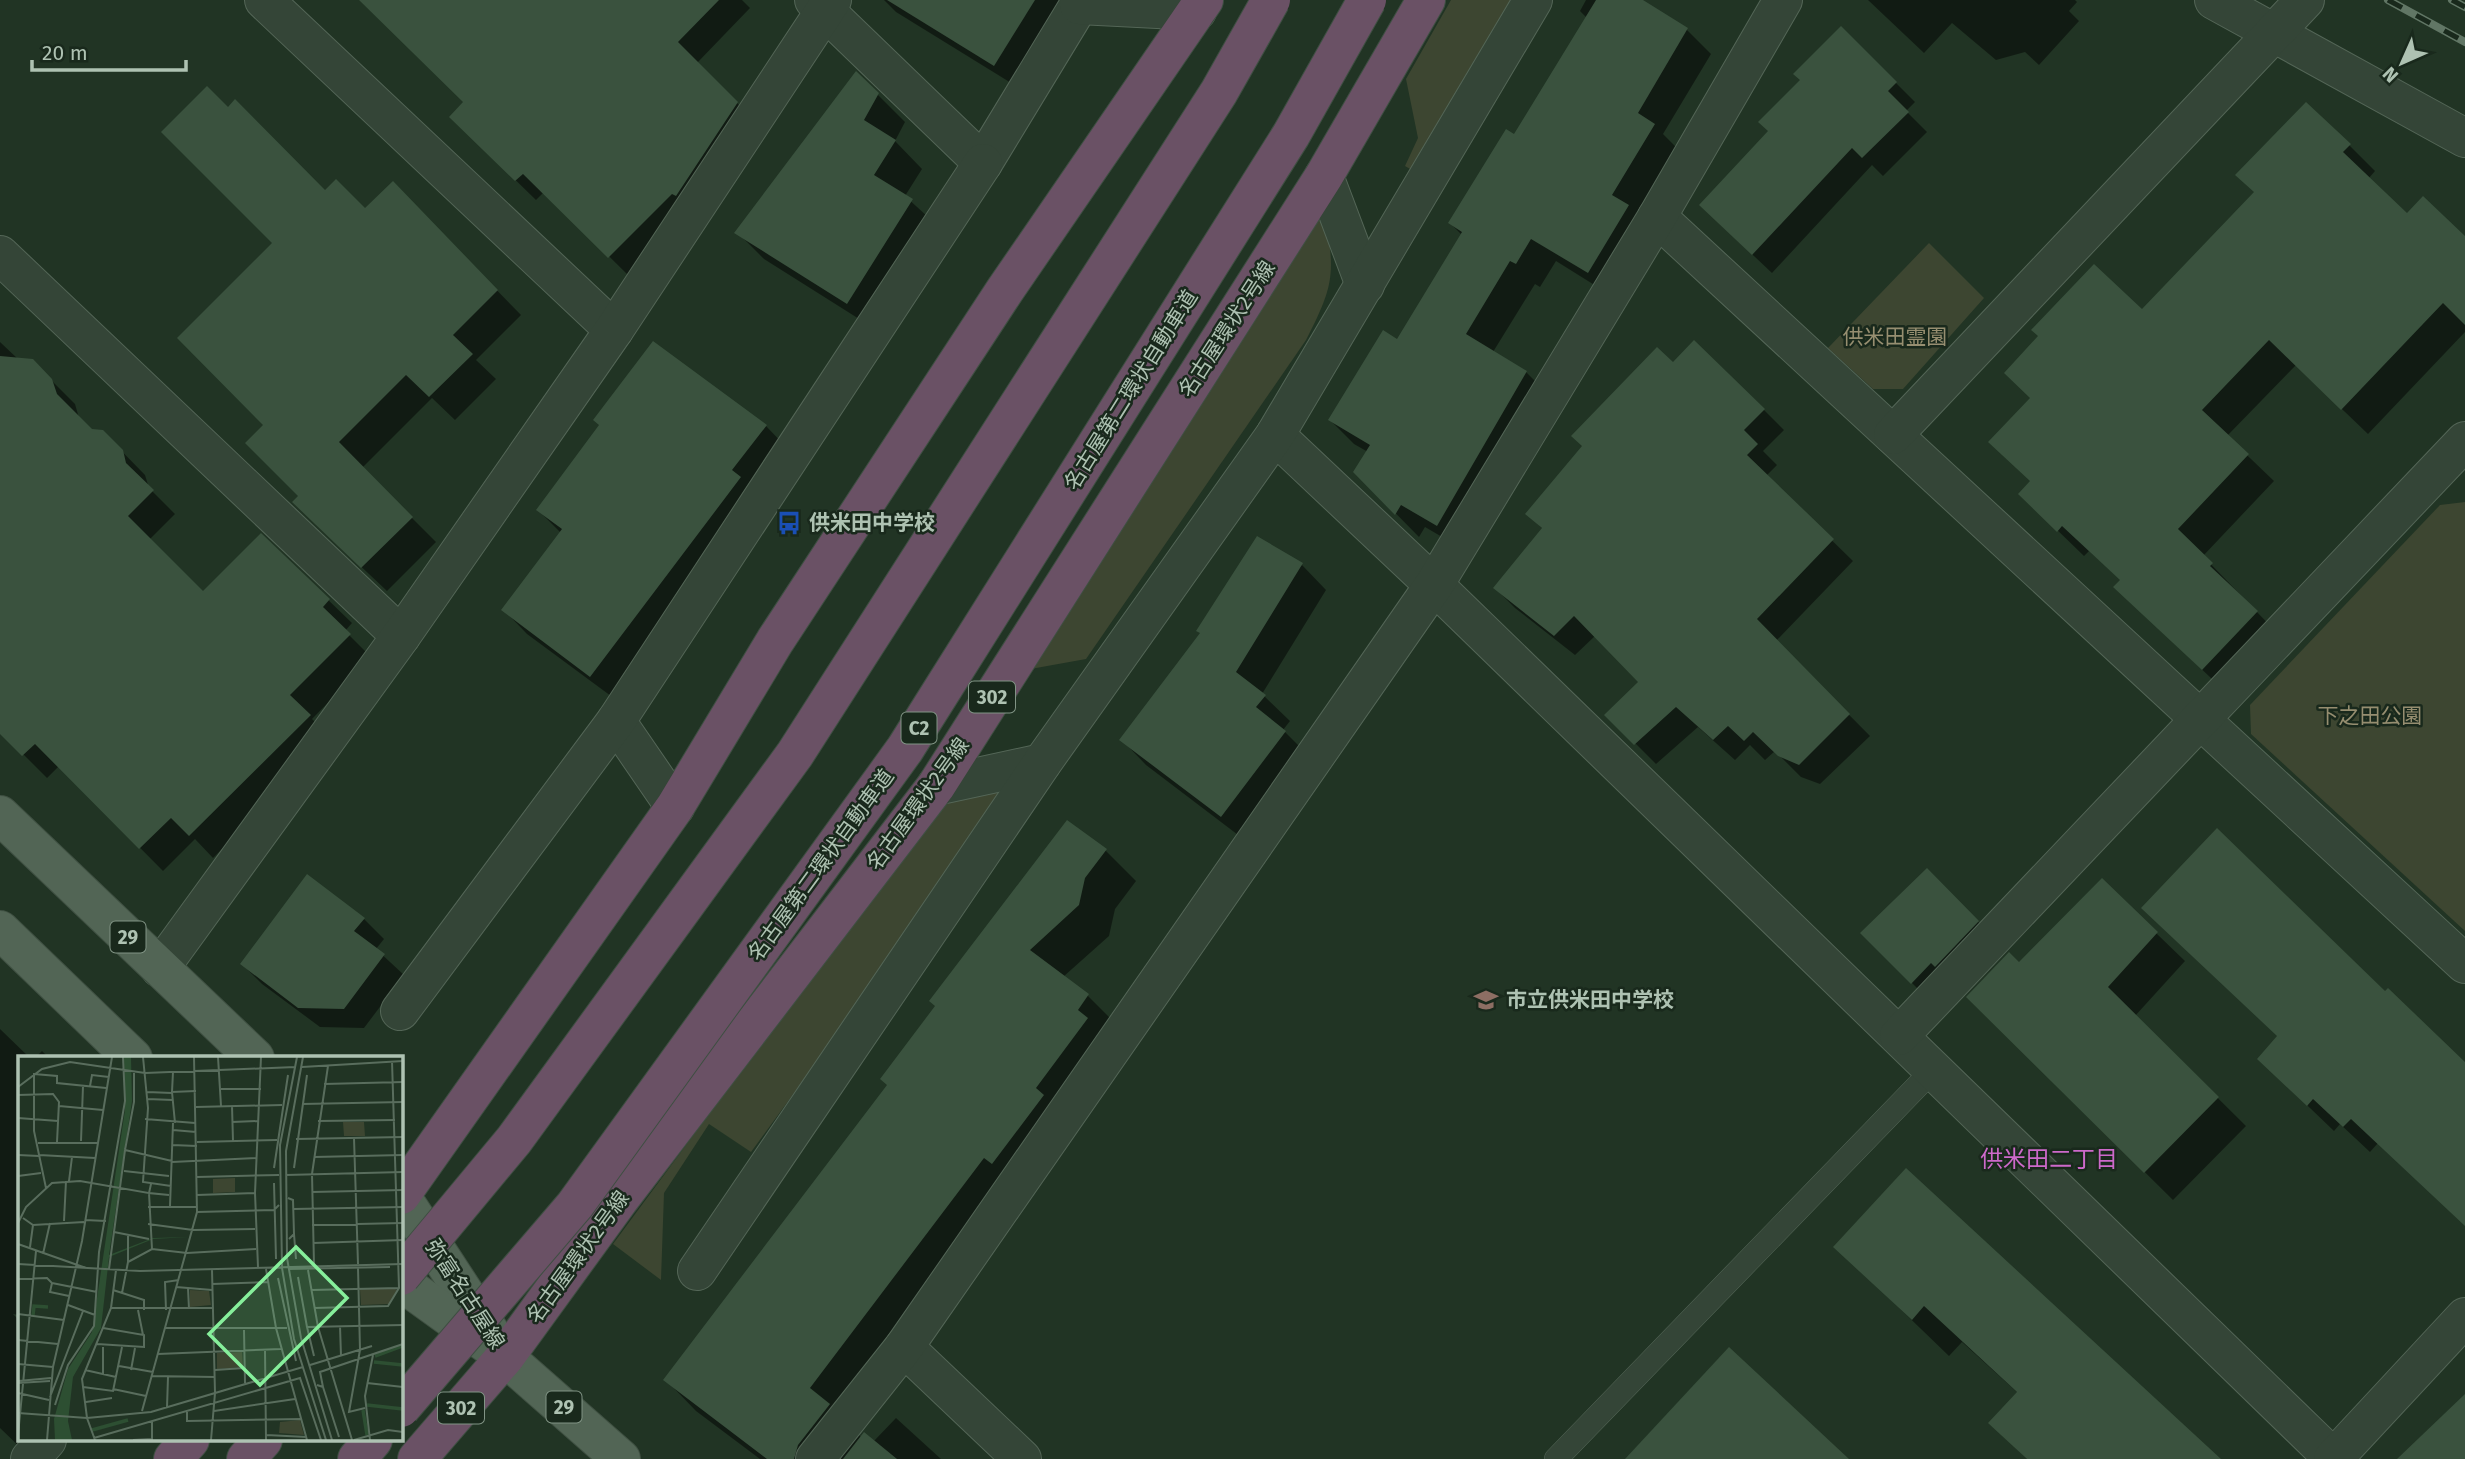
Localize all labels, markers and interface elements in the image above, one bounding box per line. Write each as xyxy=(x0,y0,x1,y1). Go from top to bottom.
scale bar xyxy=(32,28,186,72)
north arrow xyxy=(2367,28,2437,98)
text: 20 m xyxy=(42,40,88,66)
text: N xyxy=(2378,62,2403,87)
street label: 名古屋環状2号線 xyxy=(1173,256,1281,402)
street label: 名古屋第二環状自動車道 xyxy=(1059,285,1203,495)
park label: 供米田霊園 xyxy=(1843,324,1948,350)
bus stop icon: 供米田中学校 xyxy=(775,509,803,537)
place label: 供米田中学校 xyxy=(809,510,935,536)
road number: 302 xyxy=(969,682,1015,712)
park label: 下之田公園 xyxy=(2318,703,2423,729)
road number: C2 xyxy=(902,712,936,744)
street label: 名古屋環状2号線 xyxy=(861,733,975,875)
street label: 名古屋第二環状自動車道 xyxy=(743,764,899,966)
road number: 29 xyxy=(110,922,146,953)
school or university icon: 市立供米田中学校 xyxy=(1472,986,1500,1014)
place label: 市立供米田中学校 xyxy=(1506,987,1674,1013)
inset map xyxy=(18,1056,402,1442)
district label: 供米田二丁目 xyxy=(1980,1145,2118,1173)
street label: 名古屋環状2号線 xyxy=(521,1186,635,1328)
street label: 弥富名古屋線 xyxy=(420,1234,510,1354)
road number: 302 xyxy=(438,1392,484,1424)
road number: 29 xyxy=(546,1392,582,1422)

